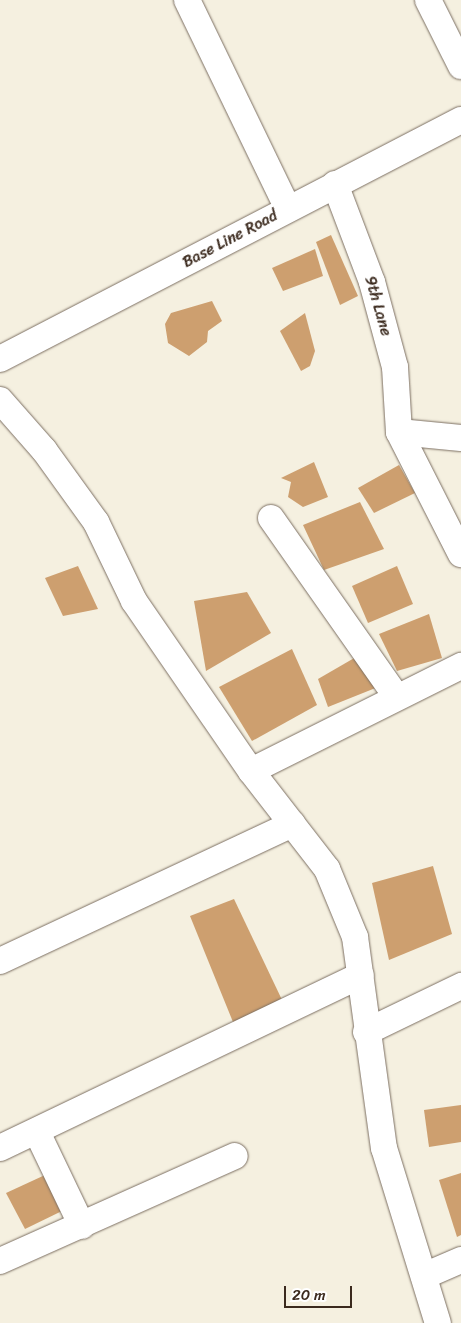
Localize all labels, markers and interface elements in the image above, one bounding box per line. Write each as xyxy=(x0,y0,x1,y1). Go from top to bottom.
street label: Base Line Road xyxy=(179,206,281,272)
street label: 9th Lane xyxy=(360,274,396,338)
scale bar xyxy=(286,1276,354,1308)
text: 20 m xyxy=(292,1282,326,1308)

